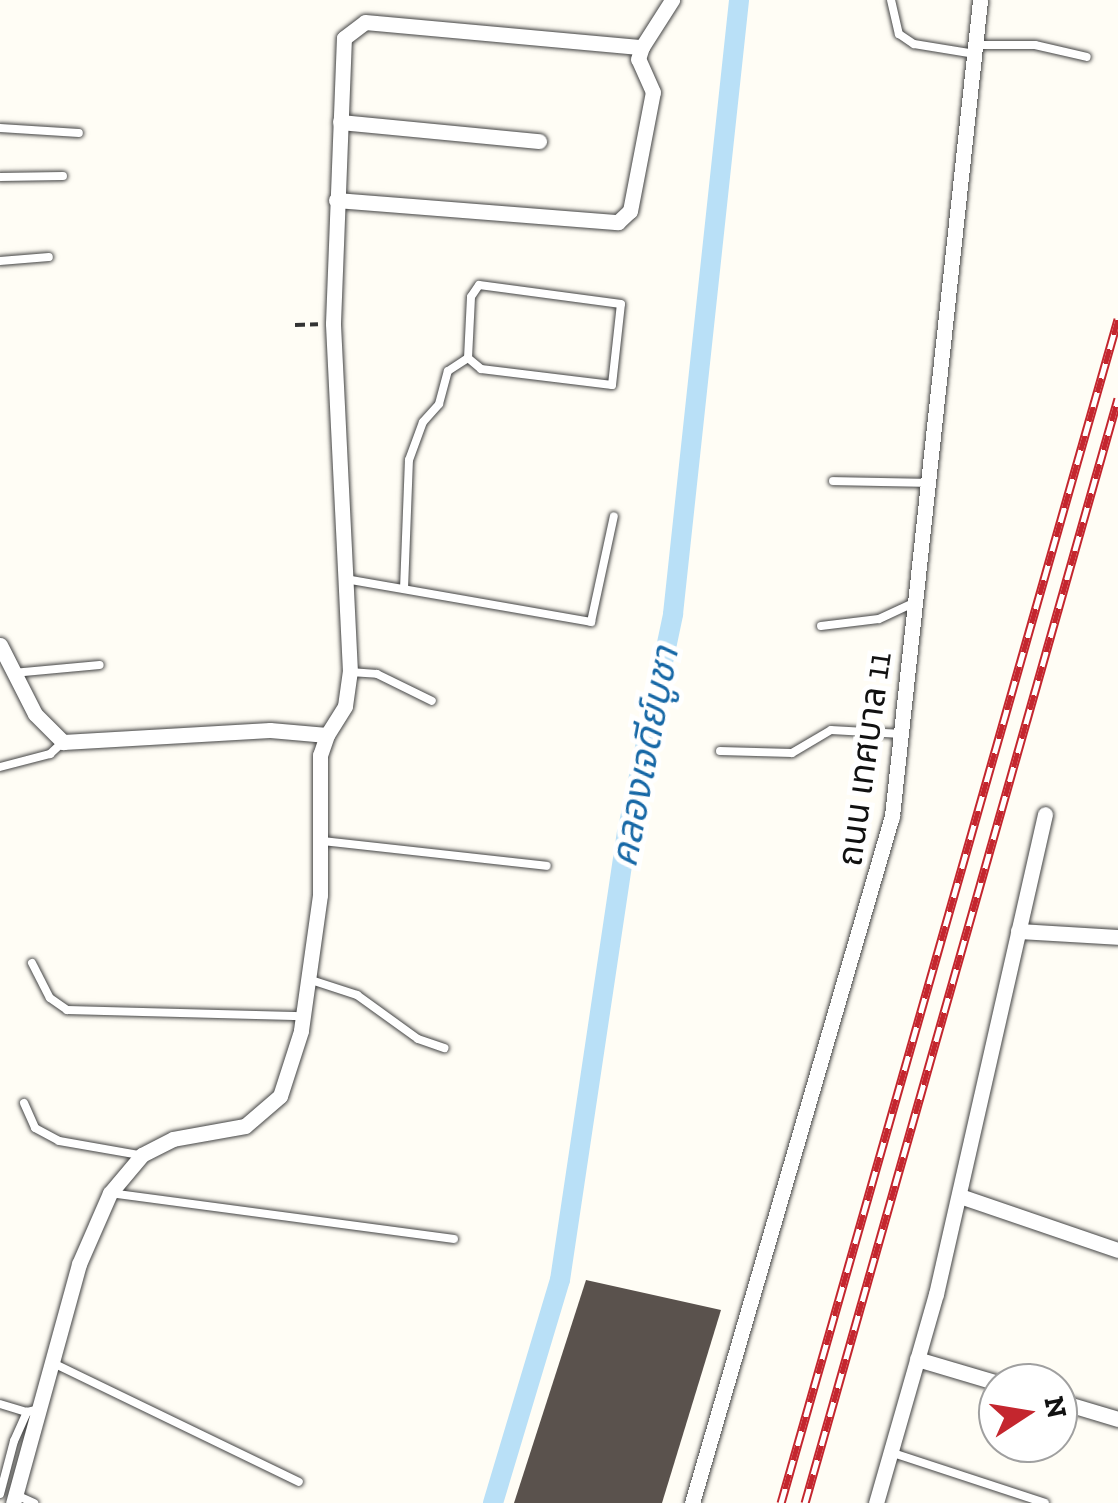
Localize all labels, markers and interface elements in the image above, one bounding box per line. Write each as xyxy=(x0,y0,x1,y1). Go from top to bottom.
water label: คลองเจดีย์บูชา xyxy=(601,643,689,871)
street label: ถนน เทศบาล 11 xyxy=(828,649,900,869)
north arrow xyxy=(978,1363,1078,1463)
text: N xyxy=(1038,1393,1074,1421)

